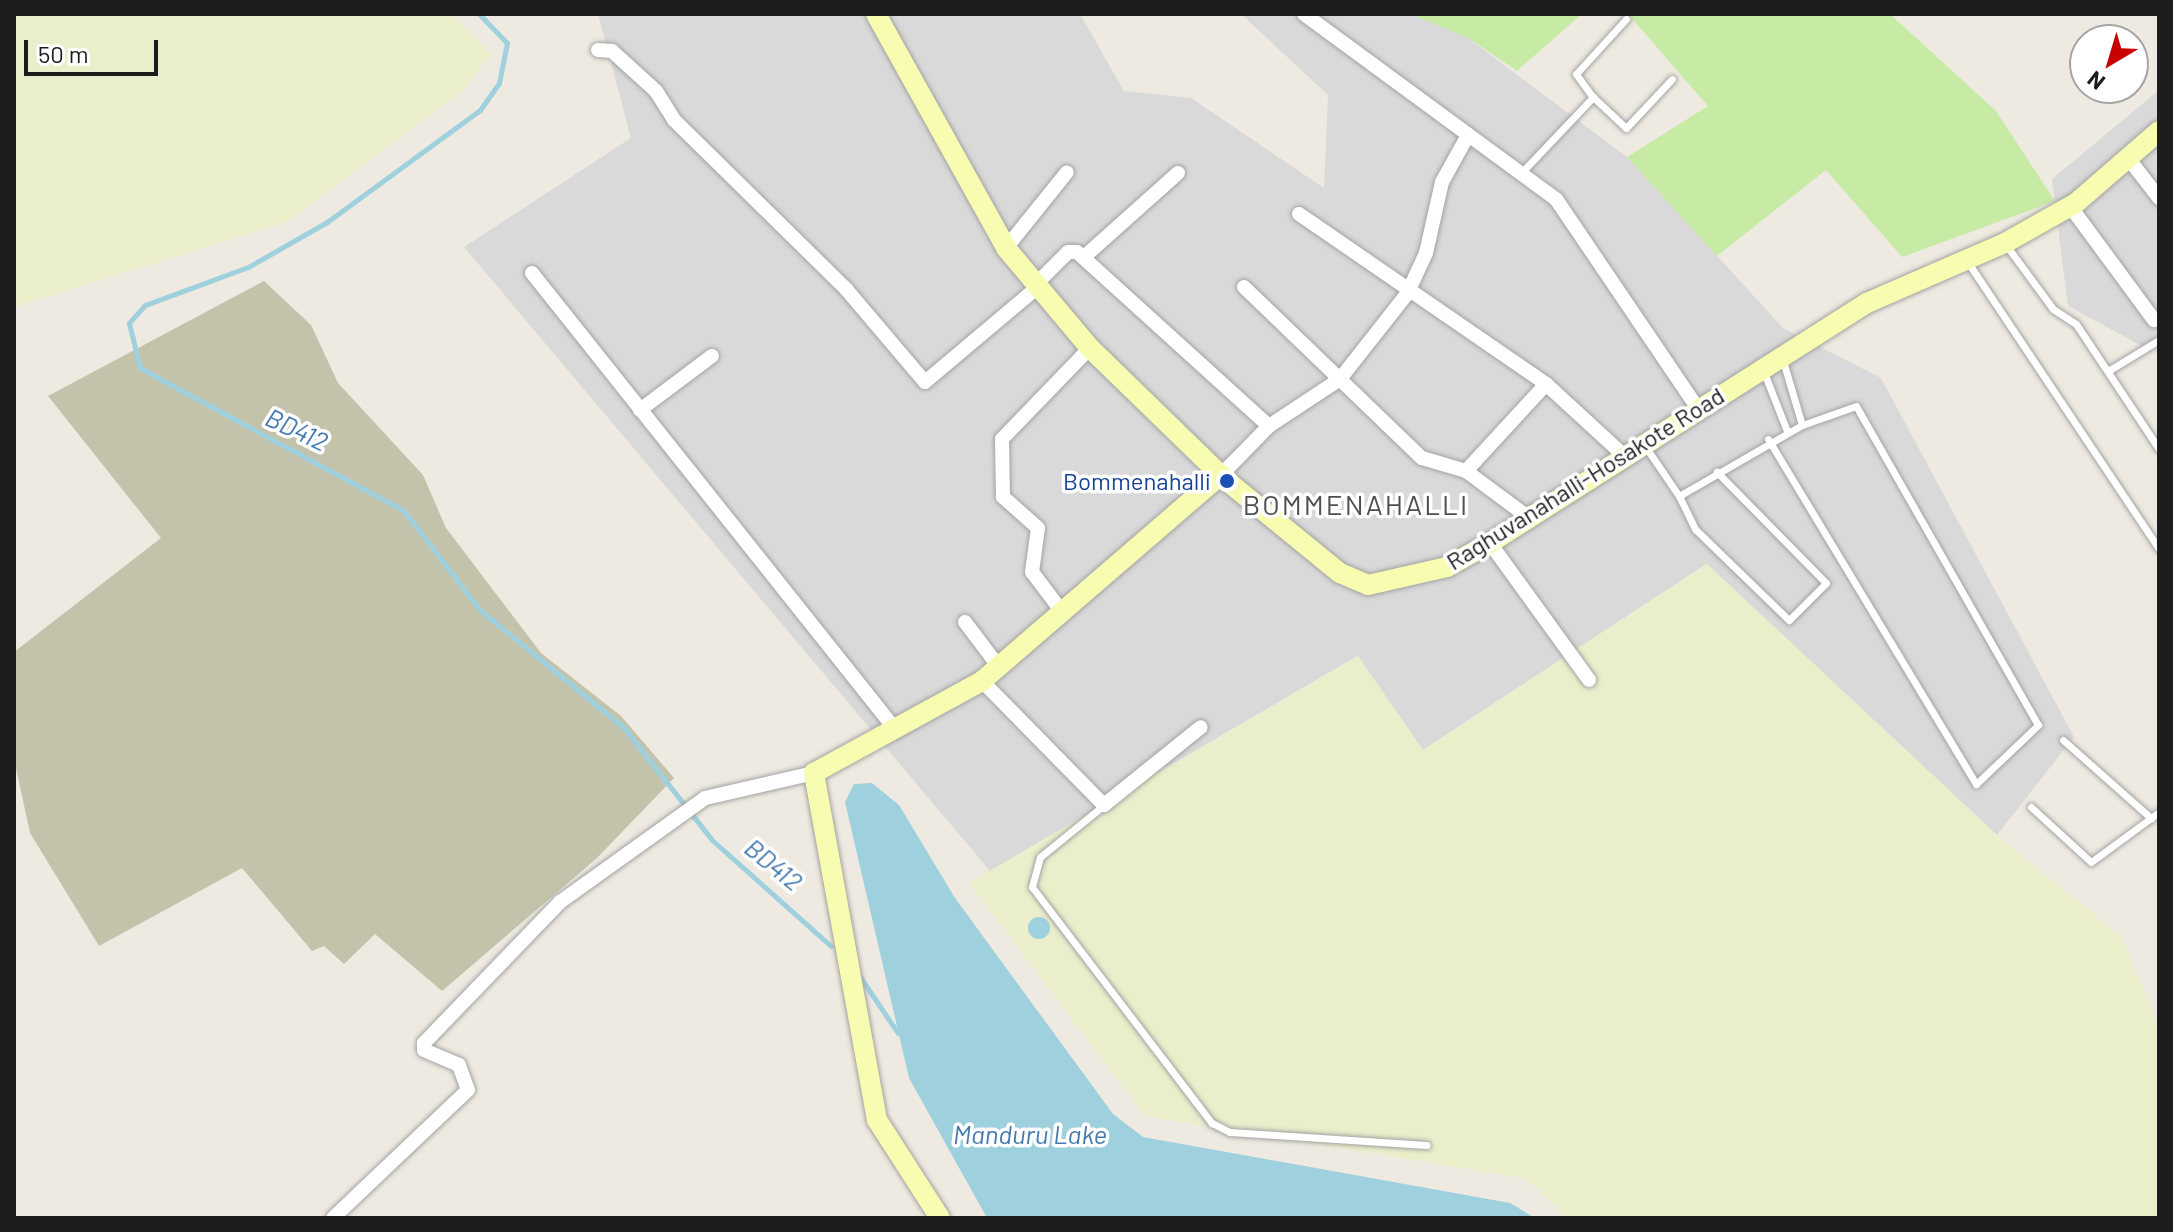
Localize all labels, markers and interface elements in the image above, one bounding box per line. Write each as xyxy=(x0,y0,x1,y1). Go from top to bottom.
scale bar xyxy=(28,24,162,74)
north arrow xyxy=(2069,24,2149,104)
text: 50 m xyxy=(38,39,89,68)
text: N xyxy=(2082,67,2109,96)
street label: Raghuvanahalli-Hosakote Road xyxy=(1441,380,1729,576)
water label: BD412 xyxy=(261,401,333,457)
place label: Bommenahalli xyxy=(1063,467,1211,495)
marker: Bommenahalli xyxy=(1218,472,1236,490)
district label: BOMMENAHALLI xyxy=(1243,487,1469,521)
water label: BD412 xyxy=(739,831,809,897)
water label: Manduru Lake xyxy=(953,1118,1107,1150)

